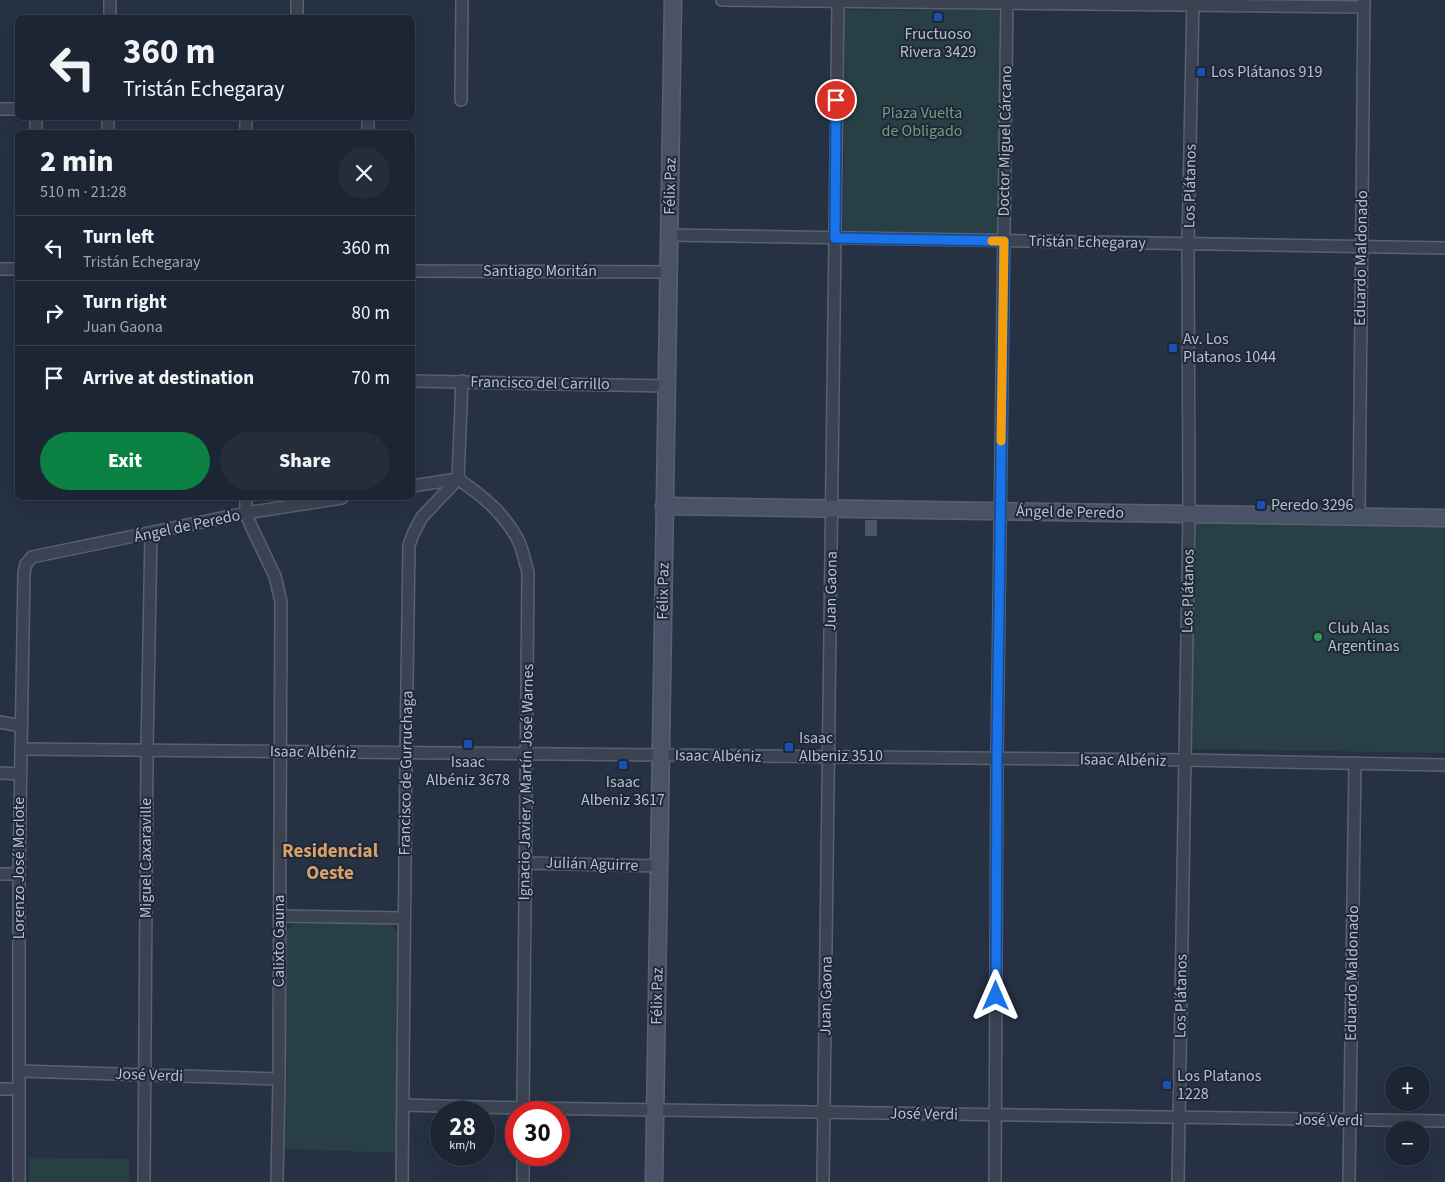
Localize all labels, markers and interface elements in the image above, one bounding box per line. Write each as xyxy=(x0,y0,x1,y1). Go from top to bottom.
marker: Fructuoso Rivera 3429 xyxy=(932,11,944,23)
place label: Fructuoso Rivera 3429 xyxy=(900,23,976,63)
text: 360 m xyxy=(123,27,215,77)
icon: left xyxy=(40,35,105,100)
place label: Los Plátanos 919 xyxy=(1211,61,1322,83)
street label: Doctor Miguel Cárcano xyxy=(993,65,1017,217)
marker: Los Plátanos 919 xyxy=(1195,66,1207,78)
text: Tristán Echegaray xyxy=(123,73,284,105)
pin xyxy=(815,79,857,121)
icon: arrive xyxy=(822,86,850,114)
park label: Plaza Vuelta de Obligado xyxy=(882,102,962,142)
text: 2 min xyxy=(40,140,114,183)
street label: Los Plátanos xyxy=(1178,143,1202,228)
button: close xyxy=(338,147,390,199)
street label: Félix Paz xyxy=(659,157,682,215)
text: 510 m · 21:28 xyxy=(40,181,127,203)
street label: Eduardo Maldonado xyxy=(1349,190,1373,326)
text: Turn left xyxy=(83,224,154,251)
street label: Tristán Echegaray xyxy=(1028,230,1146,254)
icon: left xyxy=(40,234,68,262)
text: 360 m xyxy=(342,235,390,262)
text: Tristán Echegaray xyxy=(83,251,200,273)
street label: Santiago Moritán xyxy=(483,260,597,282)
text: Turn right xyxy=(83,289,167,316)
icon: right xyxy=(40,299,68,327)
text: 80 m xyxy=(352,300,390,327)
text: Juan Gaona xyxy=(83,316,163,338)
place label: Av. Los Platanos 1044 xyxy=(1183,328,1276,368)
marker: Av. Los Platanos 1044 xyxy=(1167,342,1179,354)
icon: arrive xyxy=(40,364,68,392)
text: Arrive at destination xyxy=(83,365,254,392)
text: 70 m xyxy=(352,365,390,392)
street label: Francisco del Carrillo xyxy=(470,371,610,395)
button: Exit xyxy=(40,432,210,490)
button: Share xyxy=(220,432,390,490)
place label: Peredo 3296 xyxy=(1271,494,1354,516)
marker: Peredo 3296 xyxy=(1255,499,1267,511)
street label: Ángel de Peredo xyxy=(1016,500,1124,524)
street label: Ángel de Peredo xyxy=(132,504,242,548)
street label: Los Plátanos xyxy=(1176,548,1200,633)
street label: Juan Gaona xyxy=(819,551,843,631)
street label: Félix Paz xyxy=(652,562,675,620)
place label: Club Alas Argentinas xyxy=(1328,617,1400,657)
marker: Club Alas Argentinas xyxy=(1312,631,1324,643)
street label: Ignacio Javier y Martín José Warnes xyxy=(513,663,539,901)
street label: Francisco de Gurruchaga xyxy=(394,690,418,856)
place label: Isaac Albeniz 3510 xyxy=(799,727,883,767)
marker: Isaac Albéniz 3678 xyxy=(462,738,474,750)
street label: Isaac Albéniz xyxy=(270,740,357,764)
marker: Isaac Albeniz 3510 xyxy=(783,741,795,753)
street label: Isaac Albéniz xyxy=(675,744,762,768)
street label: Isaac Albéniz xyxy=(1080,748,1167,772)
place label: Isaac Albéniz 3678 xyxy=(426,751,510,791)
marker: Isaac Albeniz 3617 xyxy=(617,759,629,771)
place label: Isaac Albeniz 3617 xyxy=(581,771,665,811)
street label: Lorenzo José Morlote xyxy=(8,797,30,939)
street label: Miguel Caxaraville xyxy=(135,798,157,918)
district label: Residencial Oeste xyxy=(282,838,379,887)
street label: Julián Aguirre xyxy=(545,851,639,877)
street label: Calixto Gauna xyxy=(268,895,290,987)
street label: Eduardo Maldonado xyxy=(1340,905,1364,1041)
street label: Los Plátanos xyxy=(1169,953,1193,1038)
street label: Juan Gaona xyxy=(814,956,838,1036)
street label: Félix Paz xyxy=(646,967,669,1025)
position arrow xyxy=(969,969,1021,1021)
street label: José Verdi xyxy=(114,1063,184,1087)
place label: Los Platanos 1228 xyxy=(1177,1065,1262,1105)
map controls xyxy=(1385,1066,1430,1166)
button: + xyxy=(1385,1066,1430,1111)
marker: Los Platanos 1228 xyxy=(1161,1079,1173,1091)
speed limit sign: 30 xyxy=(505,1101,570,1166)
street label: José Verdi xyxy=(890,1102,958,1126)
street label: José Verdi xyxy=(1295,1108,1363,1132)
text: 28 xyxy=(449,1109,476,1145)
button: − xyxy=(1385,1121,1430,1166)
text: km/h xyxy=(449,1137,476,1154)

